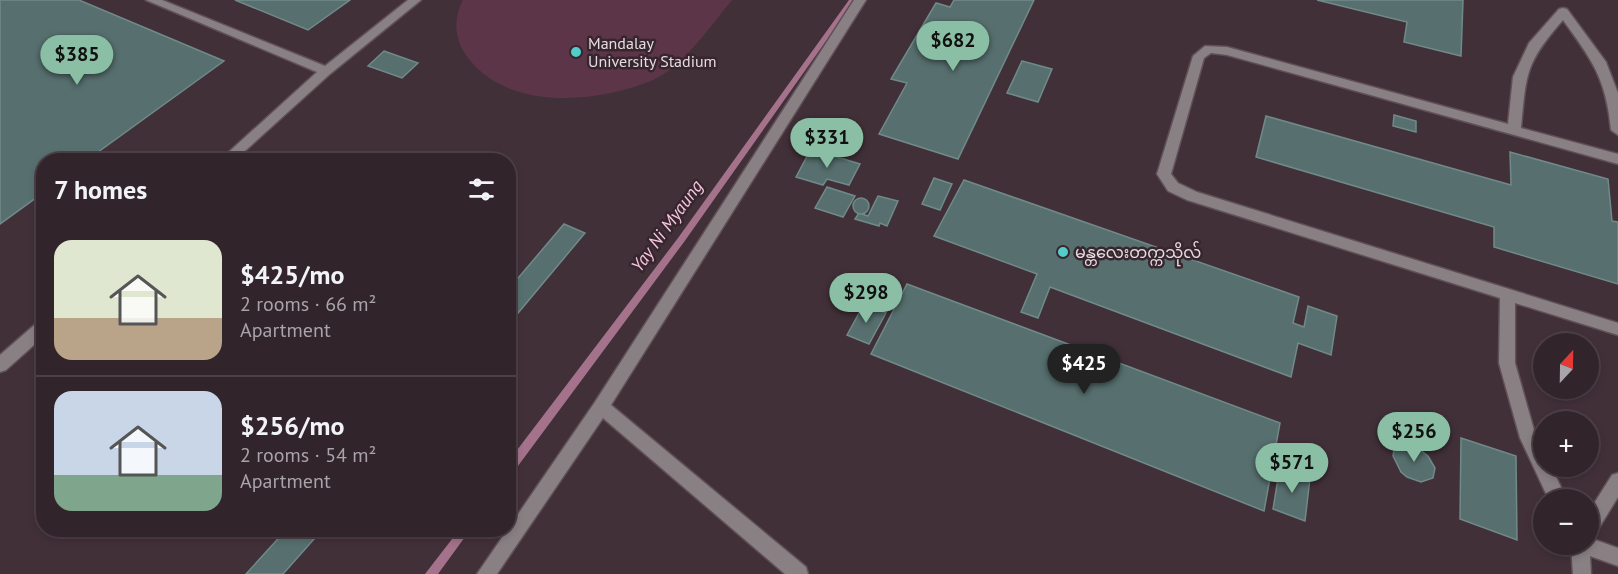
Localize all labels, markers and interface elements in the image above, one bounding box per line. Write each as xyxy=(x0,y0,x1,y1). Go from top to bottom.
pin: $682 xyxy=(917,21,989,72)
text: $682 xyxy=(930,27,976,53)
place label: Mandalay University Stadium xyxy=(588,33,717,71)
pin: $385 xyxy=(41,35,113,86)
text: $385 xyxy=(54,41,100,67)
marker: Mandalay University Stadium xyxy=(569,45,583,59)
pin: $331 xyxy=(791,118,863,169)
text: $331 xyxy=(804,124,850,150)
text: 7 homes xyxy=(54,173,147,206)
icon: filters xyxy=(465,173,498,206)
water label: Yay Ni Myaung xyxy=(626,175,708,276)
place label: မန္တလေးတက္ကသိုလ် xyxy=(1075,241,1201,267)
marker: မန္တလေးတက္ကသိုလ် xyxy=(1056,245,1070,259)
text: $425/mo xyxy=(240,258,344,291)
icon: home xyxy=(102,264,174,336)
pin: $298 xyxy=(830,273,902,324)
text: $298 xyxy=(843,279,889,305)
text: 2 rooms · 66 m² xyxy=(240,291,376,317)
text: Apartment xyxy=(240,317,331,343)
north arrow xyxy=(1533,333,1599,399)
map controls xyxy=(1533,333,1599,555)
pin: $425 xyxy=(1048,344,1120,395)
text: $425 xyxy=(1061,350,1107,376)
text: $256/mo xyxy=(240,409,344,442)
button: + xyxy=(1533,411,1599,477)
pin: $256 xyxy=(1378,412,1450,463)
icon: home xyxy=(102,415,174,487)
text: $256 xyxy=(1391,418,1437,444)
text: 2 rooms · 54 m² xyxy=(240,442,376,468)
pin: $571 xyxy=(1256,443,1328,494)
text: $571 xyxy=(1269,449,1315,475)
text: Apartment xyxy=(240,468,331,494)
button: − xyxy=(1533,489,1599,555)

